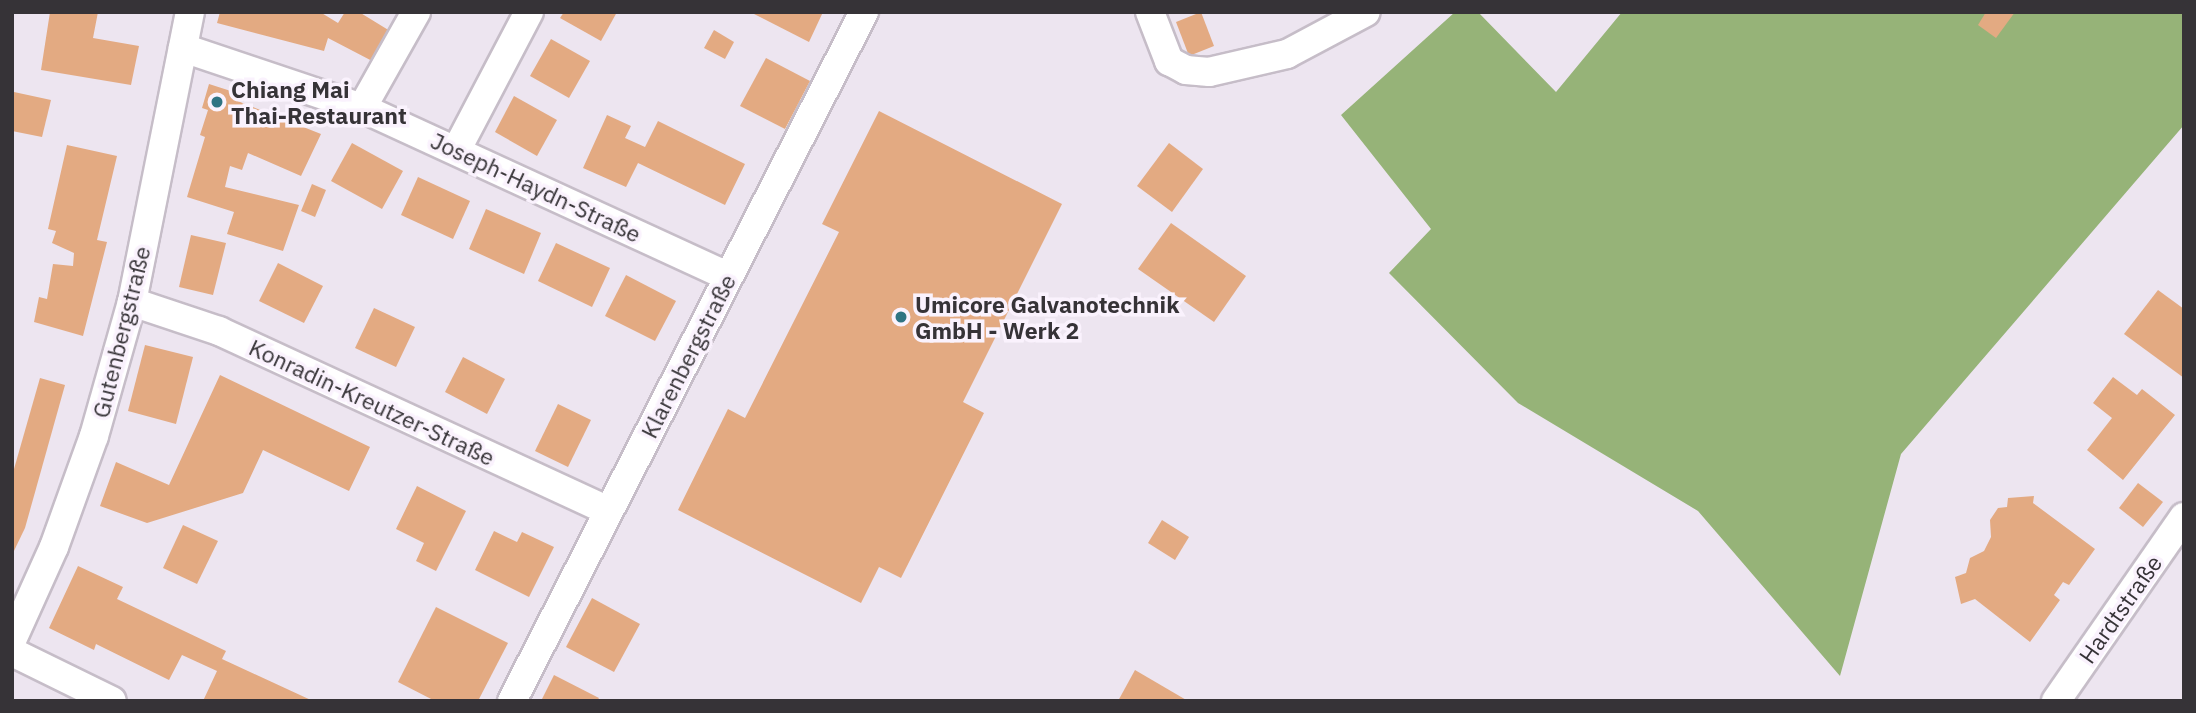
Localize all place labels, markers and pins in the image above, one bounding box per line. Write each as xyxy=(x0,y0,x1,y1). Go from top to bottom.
place label: Chiang Mai Thai-Restaurant xyxy=(231,75,407,129)
marker: Chiang Mai Thai-Restaurant xyxy=(209,94,225,110)
place label: Umicore Galvanotechnik GmbH - Werk 2 xyxy=(915,290,1179,344)
marker: Umicore Galvanotechnik GmbH - Werk 2 xyxy=(893,309,909,325)

